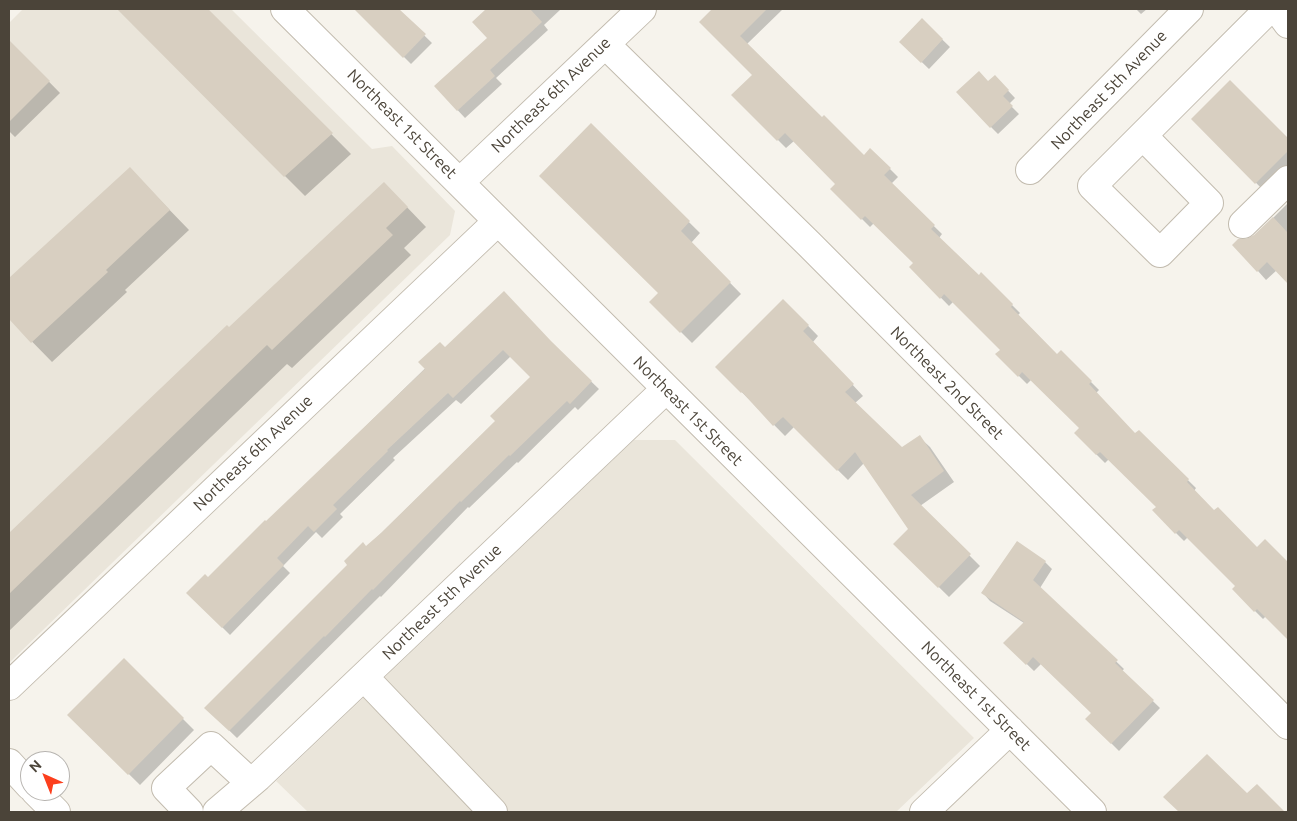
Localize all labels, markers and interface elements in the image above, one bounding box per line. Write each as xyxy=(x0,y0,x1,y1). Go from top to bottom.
street label: Northeast 5th Avenue xyxy=(1047,26,1171,154)
street label: Northeast 6th Avenue xyxy=(487,33,615,157)
street label: Northeast 1st Street xyxy=(343,65,461,183)
street label: Northeast 2nd Street xyxy=(886,322,1008,444)
street label: Northeast 1st Street xyxy=(629,352,747,470)
street label: Northeast 6th Avenue xyxy=(189,391,317,515)
street label: Northeast 5th Avenue xyxy=(378,540,506,664)
street label: Northeast 1st Street xyxy=(917,637,1035,755)
north arrow xyxy=(20,751,70,801)
text: N xyxy=(26,757,45,775)

